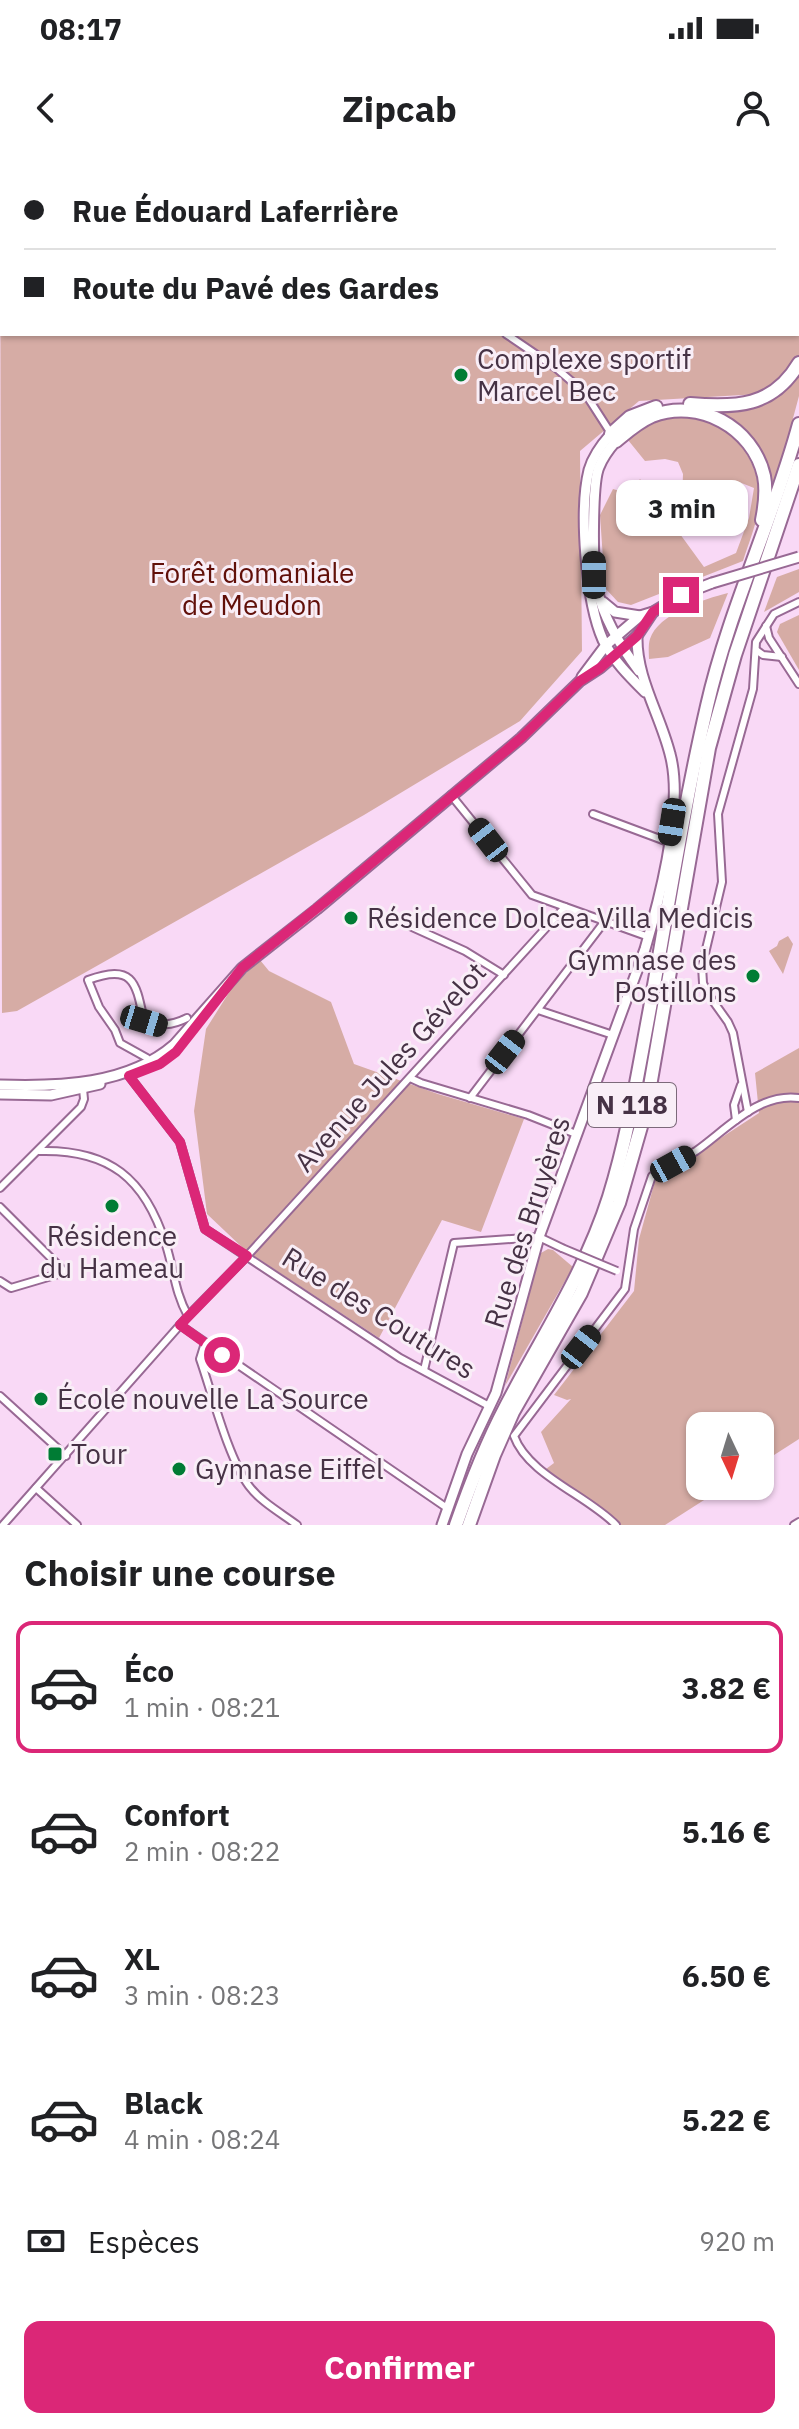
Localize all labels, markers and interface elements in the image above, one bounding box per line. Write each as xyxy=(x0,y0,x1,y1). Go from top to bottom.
text: 08:17 xyxy=(40,9,122,48)
text: Zipcab xyxy=(342,85,457,132)
icon: back xyxy=(24,86,68,130)
icon: person xyxy=(731,86,775,130)
text: Rue Édouard Laferrière xyxy=(72,191,399,230)
text: Route du Pavé des Gardes xyxy=(72,268,439,307)
place label: Complexe sportif Marcel Bec xyxy=(477,340,691,409)
marker: Complexe sportif Marcel Bec xyxy=(452,366,470,384)
callout: 3 min xyxy=(615,479,747,535)
text: 3 min xyxy=(648,491,716,525)
car xyxy=(582,551,606,599)
park label: Forêt domaniale de Meudon xyxy=(150,554,354,623)
route end xyxy=(663,577,699,613)
car xyxy=(656,796,688,848)
car xyxy=(464,814,512,866)
place label: Résidence Dolcea Villa Medicis xyxy=(367,899,754,936)
marker: Résidence Dolcea Villa Medicis xyxy=(342,909,360,927)
place label: Gymnase des Postillons xyxy=(567,941,737,1010)
street label: Avenue Jules Gévelot xyxy=(285,954,494,1179)
marker: Gymnase des Postillons xyxy=(744,967,762,985)
car xyxy=(118,1003,170,1039)
car xyxy=(481,1026,529,1078)
road number: N 118 xyxy=(588,1083,676,1127)
street label: Rue des Bruyères xyxy=(475,1111,578,1332)
car xyxy=(646,1142,700,1186)
marker: Résidence du Hameau xyxy=(103,1197,121,1215)
place label: Résidence du Hameau xyxy=(40,1217,184,1286)
street label: Rue des Coutures xyxy=(276,1238,483,1387)
car xyxy=(557,1321,605,1373)
route start xyxy=(204,1337,240,1373)
place label: École nouvelle La Source xyxy=(57,1380,369,1417)
marker: École nouvelle La Source xyxy=(32,1390,50,1408)
north arrow xyxy=(686,1412,774,1500)
map controls xyxy=(686,1412,774,1500)
place label: Tour xyxy=(71,1435,127,1472)
marker: Tour xyxy=(46,1445,64,1463)
place label: Gymnase Eiffel xyxy=(195,1450,384,1487)
marker: Gymnase Eiffel xyxy=(170,1460,188,1478)
text: Choisir une course xyxy=(24,1549,336,1596)
icon: car xyxy=(28,1651,100,1723)
text: Éco xyxy=(124,1651,174,1690)
text: 3.82 € xyxy=(682,1668,771,1707)
text: 1 min · 08:21 xyxy=(124,1690,280,1724)
icon: car xyxy=(28,1795,100,1867)
text: Confort xyxy=(124,1795,230,1834)
text: 5.16 € xyxy=(682,1812,771,1851)
text: 2 min · 08:22 xyxy=(124,1834,280,1868)
icon: car xyxy=(28,1939,100,2011)
text: XL xyxy=(124,1939,160,1978)
text: 6.50 € xyxy=(682,1956,771,1995)
text: 3 min · 08:23 xyxy=(124,1978,280,2012)
icon: car xyxy=(28,2083,100,2155)
text: Black xyxy=(124,2083,203,2122)
text: 5.22 € xyxy=(682,2100,771,2139)
text: 4 min · 08:24 xyxy=(124,2122,280,2156)
icon: cash xyxy=(24,2219,68,2263)
text: Espèces xyxy=(88,2222,200,2261)
text: 920 m xyxy=(699,2224,775,2258)
button: Confirmer xyxy=(24,2321,775,2413)

